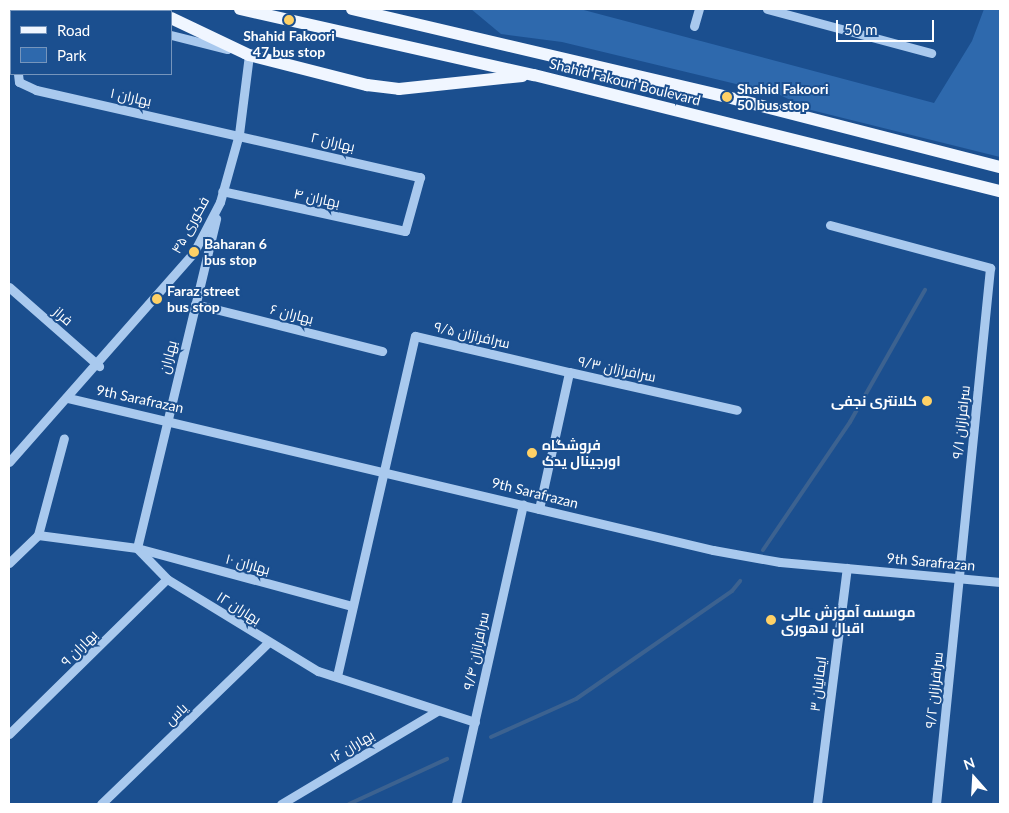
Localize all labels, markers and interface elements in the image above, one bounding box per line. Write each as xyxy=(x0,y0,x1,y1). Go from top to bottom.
legend xyxy=(10,10,172,75)
scale bar xyxy=(839,10,936,42)
marker: Shahid Fakoori 47 bus stop xyxy=(283,14,295,26)
text: 50 m xyxy=(844,20,878,38)
text: Road xyxy=(57,21,90,39)
place label: Shahid Fakoori 47 bus stop xyxy=(243,28,335,60)
text: Park xyxy=(57,46,86,64)
street label: Shahid Fakouri Boulevard xyxy=(548,55,702,109)
place label: Shahid Fakoori 50 bus stop xyxy=(737,81,828,114)
street label: بهاران ۱ xyxy=(109,84,153,110)
marker: Shahid Fakoori 50 bus stop xyxy=(721,91,733,103)
street label: بهاران ۲ xyxy=(309,129,357,155)
street label: بهاران ۴ xyxy=(292,185,342,211)
street label: فکوری ۴۵ xyxy=(167,194,213,256)
place label: Baharan 6 bus stop xyxy=(204,236,267,268)
marker: Baharan 6 bus stop xyxy=(188,246,200,258)
place label: Faraz street bus stop xyxy=(167,283,240,316)
marker: Faraz street bus stop xyxy=(151,293,163,305)
street label: بهاران ۶ xyxy=(269,301,315,327)
street label: فراز xyxy=(50,303,76,329)
street label: سرافرازان ۹/۵ xyxy=(432,318,512,352)
street label: بهاران xyxy=(156,339,180,375)
street label: سرافرازان ۹/۳ xyxy=(577,353,657,385)
street label: 9th Sarafrazan xyxy=(95,382,185,416)
street label: سرافرازان ۹/۱ xyxy=(949,384,973,460)
place label: کلانتری نجفی xyxy=(831,393,917,409)
marker: کلانتری نجفی xyxy=(921,395,933,407)
place label: فروشگاه اورجینال یدک xyxy=(542,437,621,470)
marker: فروشگاه اورجینال یدک xyxy=(526,447,538,459)
street label: 9th Sarafrazan xyxy=(490,474,580,512)
street label: بهاران ۱۰ xyxy=(224,550,272,578)
street label: 9th Sarafrazan xyxy=(886,550,976,574)
street label: بهاران ۱۲ xyxy=(214,588,264,628)
place label: موسسه آموزش عالی اقبال لاهوری xyxy=(781,604,915,636)
street label: سرافرازان ۹/۴ xyxy=(460,611,492,691)
marker: موسسه آموزش عالی اقبال لاهوری xyxy=(765,614,777,626)
street label: بهاران ۹ xyxy=(57,626,101,670)
street label: سرافرازان ۹/۲ xyxy=(922,651,946,729)
street label: ایمانیان ۳ xyxy=(806,655,830,713)
street label: یاس xyxy=(161,699,191,729)
street label: بهاران ۱۶ xyxy=(327,726,377,766)
north arrow xyxy=(949,753,999,803)
text: N xyxy=(961,754,977,773)

